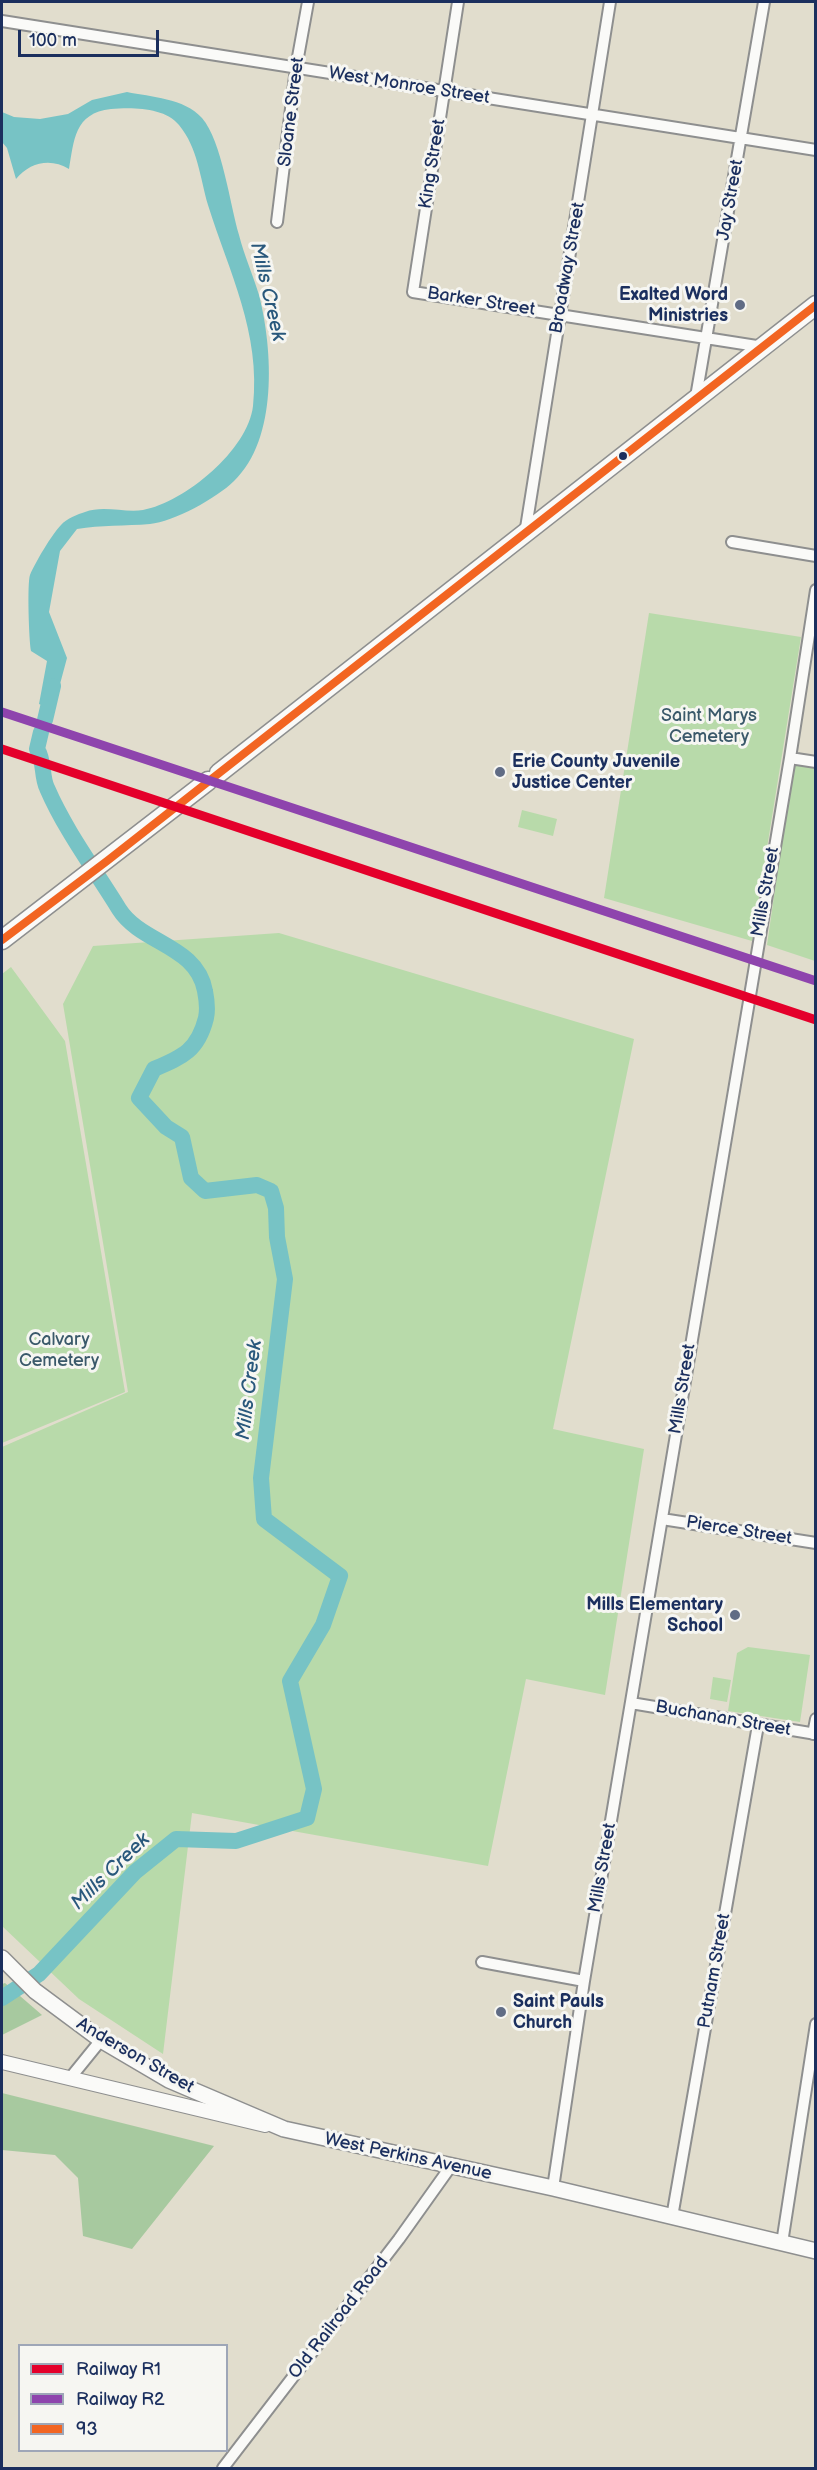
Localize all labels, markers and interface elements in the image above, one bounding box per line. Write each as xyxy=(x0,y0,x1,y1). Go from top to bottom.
scale bar xyxy=(21,18,162,56)
text: 100 m xyxy=(29,30,77,51)
street label: Sloane Street xyxy=(275,56,309,168)
street label: West Monroe Street xyxy=(327,63,491,109)
street label: King Street xyxy=(415,118,451,210)
street label: Jay Street xyxy=(713,158,749,242)
street label: Broadway Street xyxy=(546,201,590,335)
water label: Mills Creek xyxy=(244,240,290,344)
street label: Barker Street xyxy=(425,283,537,321)
place label: Exalted Word Ministries xyxy=(619,284,728,326)
marker: Exalted Word Ministries xyxy=(733,298,747,312)
unlabelled marker xyxy=(617,450,629,462)
park label: Saint Marys Cemetery xyxy=(661,705,757,748)
place label: Erie County Juvenile Justice Center xyxy=(512,751,680,794)
marker: Erie County Juvenile Justice Center xyxy=(493,765,507,779)
street label: Mills Street xyxy=(747,845,785,939)
park label: Calvary Cemetery xyxy=(19,1329,99,1372)
water label: Mills Creek xyxy=(232,1339,268,1441)
street label: Mills Street xyxy=(665,1342,701,1436)
street label: Pierce Street xyxy=(685,1512,793,1550)
place label: Mills Elementary School xyxy=(586,1594,723,1636)
marker: Mills Elementary School xyxy=(728,1608,742,1622)
street label: Buchanan Street xyxy=(654,1696,792,1742)
street label: Mills Street xyxy=(584,1821,622,1915)
water label: Mills Creek xyxy=(66,1828,156,1916)
street label: Putnam Street xyxy=(694,1912,736,2030)
place label: Saint Pauls Church xyxy=(513,1991,604,2034)
marker: Saint Pauls Church xyxy=(494,2005,508,2019)
street label: Anderson Street xyxy=(72,2014,198,2098)
street label: West Perkins Avenue xyxy=(322,2129,494,2185)
street label: Old Railroad Road xyxy=(285,2253,393,2383)
legend xyxy=(18,2344,228,2452)
text: Railway R1 xyxy=(76,2359,161,2380)
text: Railway R2 xyxy=(76,2389,165,2410)
text: 93 xyxy=(76,2419,97,2440)

